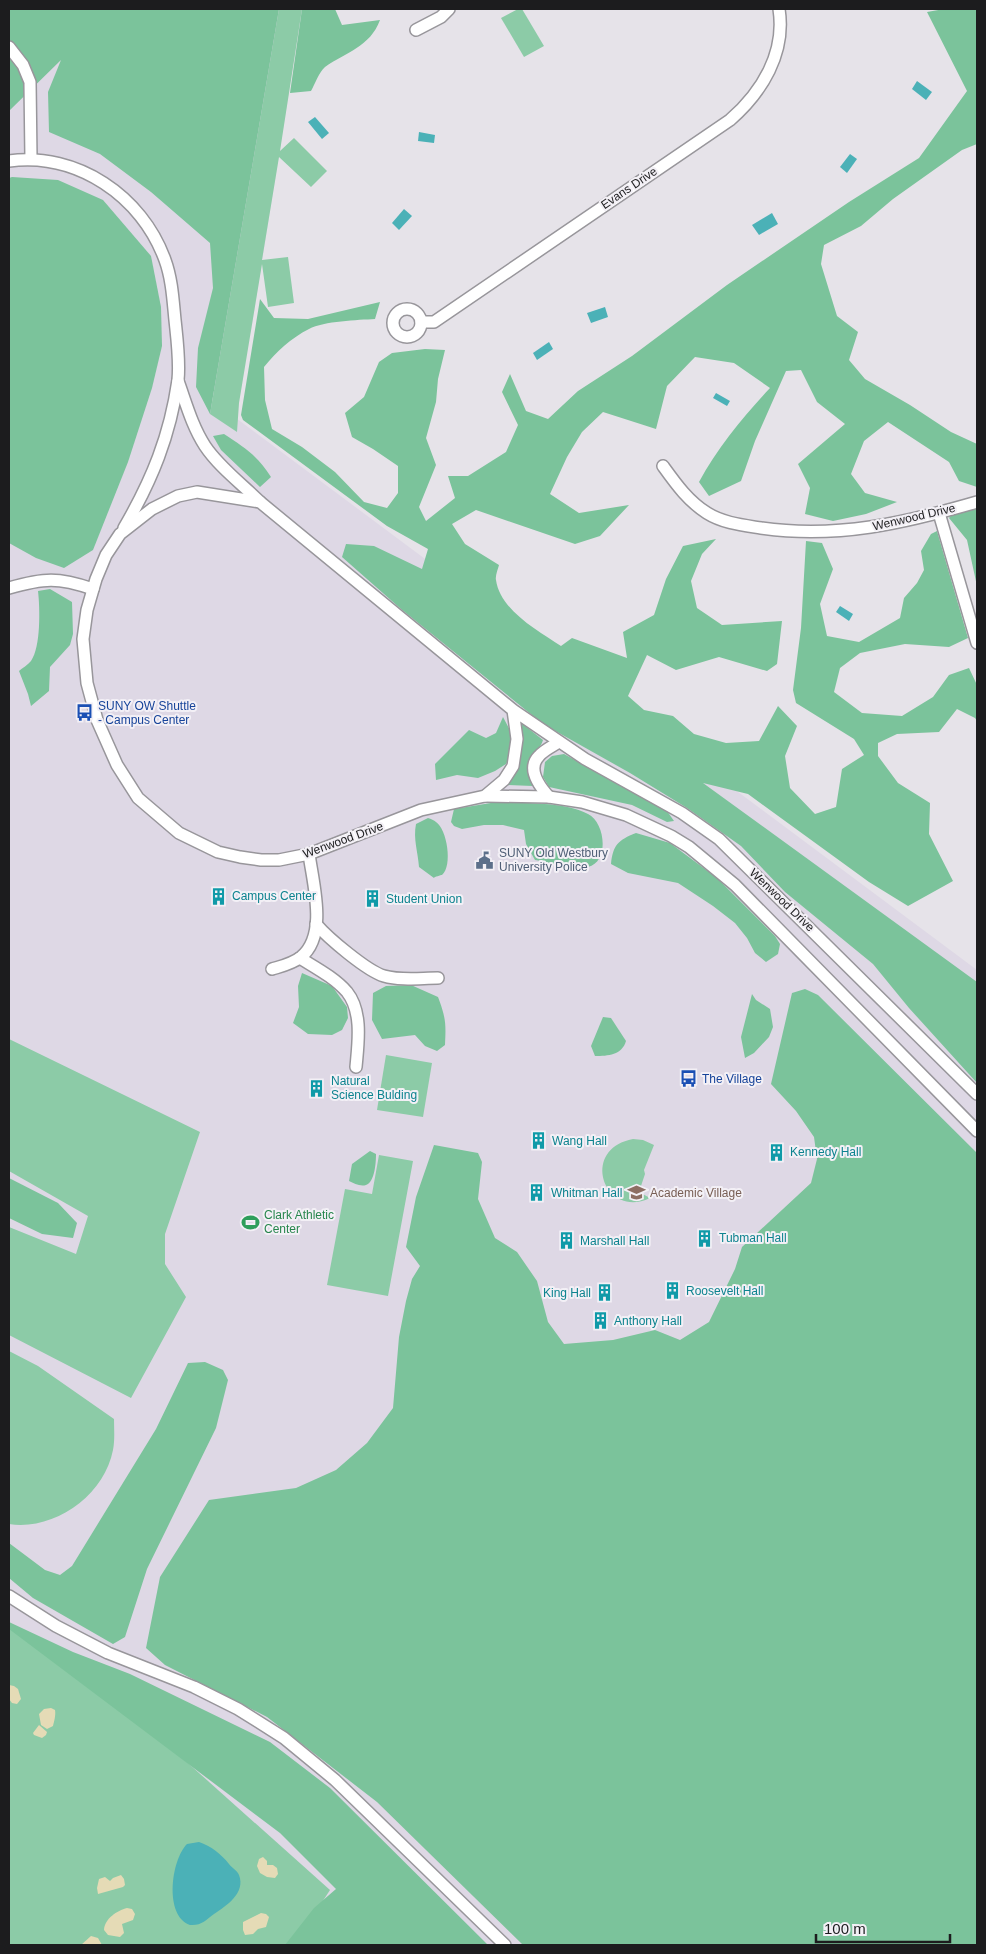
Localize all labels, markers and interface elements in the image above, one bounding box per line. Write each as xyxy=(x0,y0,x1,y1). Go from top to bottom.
street label: Evans Drive xyxy=(598,164,660,212)
street label: Wenwood Drive xyxy=(871,501,957,533)
place label: SUNY OW Shuttle - Campus Center xyxy=(98,699,196,727)
bus stop icon: SUNY OW Shuttle - Campus Center xyxy=(74,703,94,723)
street label: Wenwood Drive xyxy=(301,819,385,861)
place label: SUNY Old Westbury University Police xyxy=(499,846,608,874)
public building icon: SUNY Old Westbury University Police xyxy=(475,850,495,870)
street label: Wenwood Drive xyxy=(747,866,817,935)
building icon: Campus Center xyxy=(208,886,228,906)
place label: Campus Center xyxy=(232,889,316,903)
building icon: Student Union xyxy=(362,889,382,909)
place label: Student Union xyxy=(386,892,462,906)
bus stop icon: The Village xyxy=(678,1069,698,1089)
place label: The Village xyxy=(702,1072,762,1086)
place label: Natural Science Bulding xyxy=(331,1074,417,1102)
building icon: Natural Science Bulding xyxy=(307,1078,327,1098)
building icon: Wang Hall xyxy=(528,1131,548,1151)
place label: Wang Hall xyxy=(552,1134,607,1148)
building icon: Kennedy Hall xyxy=(766,1142,786,1162)
place label: Kennedy Hall xyxy=(790,1145,861,1159)
building icon: Whitman Hall xyxy=(527,1183,547,1203)
school or university icon: Academic Village xyxy=(626,1183,646,1203)
place label: Whitman Hall xyxy=(551,1186,622,1200)
place label: Academic Village xyxy=(650,1186,742,1200)
place label: Clark Athletic Center xyxy=(264,1208,334,1236)
sports icon: Clark Athletic Center xyxy=(240,1212,260,1232)
building icon: Tubman Hall xyxy=(695,1228,715,1248)
building icon: Marshall Hall xyxy=(556,1231,576,1251)
place label: Tubman Hall xyxy=(719,1231,787,1245)
place label: Marshall Hall xyxy=(580,1234,649,1248)
building icon: Roosevelt Hall xyxy=(662,1281,682,1301)
building icon: King Hall xyxy=(595,1283,615,1303)
place label: Roosevelt Hall xyxy=(686,1284,763,1298)
place label: King Hall xyxy=(543,1286,591,1300)
building icon: Anthony Hall xyxy=(590,1311,610,1331)
place label: Anthony Hall xyxy=(614,1314,682,1328)
scale bar xyxy=(816,1912,950,1944)
text: 100 m xyxy=(824,1920,866,1937)

